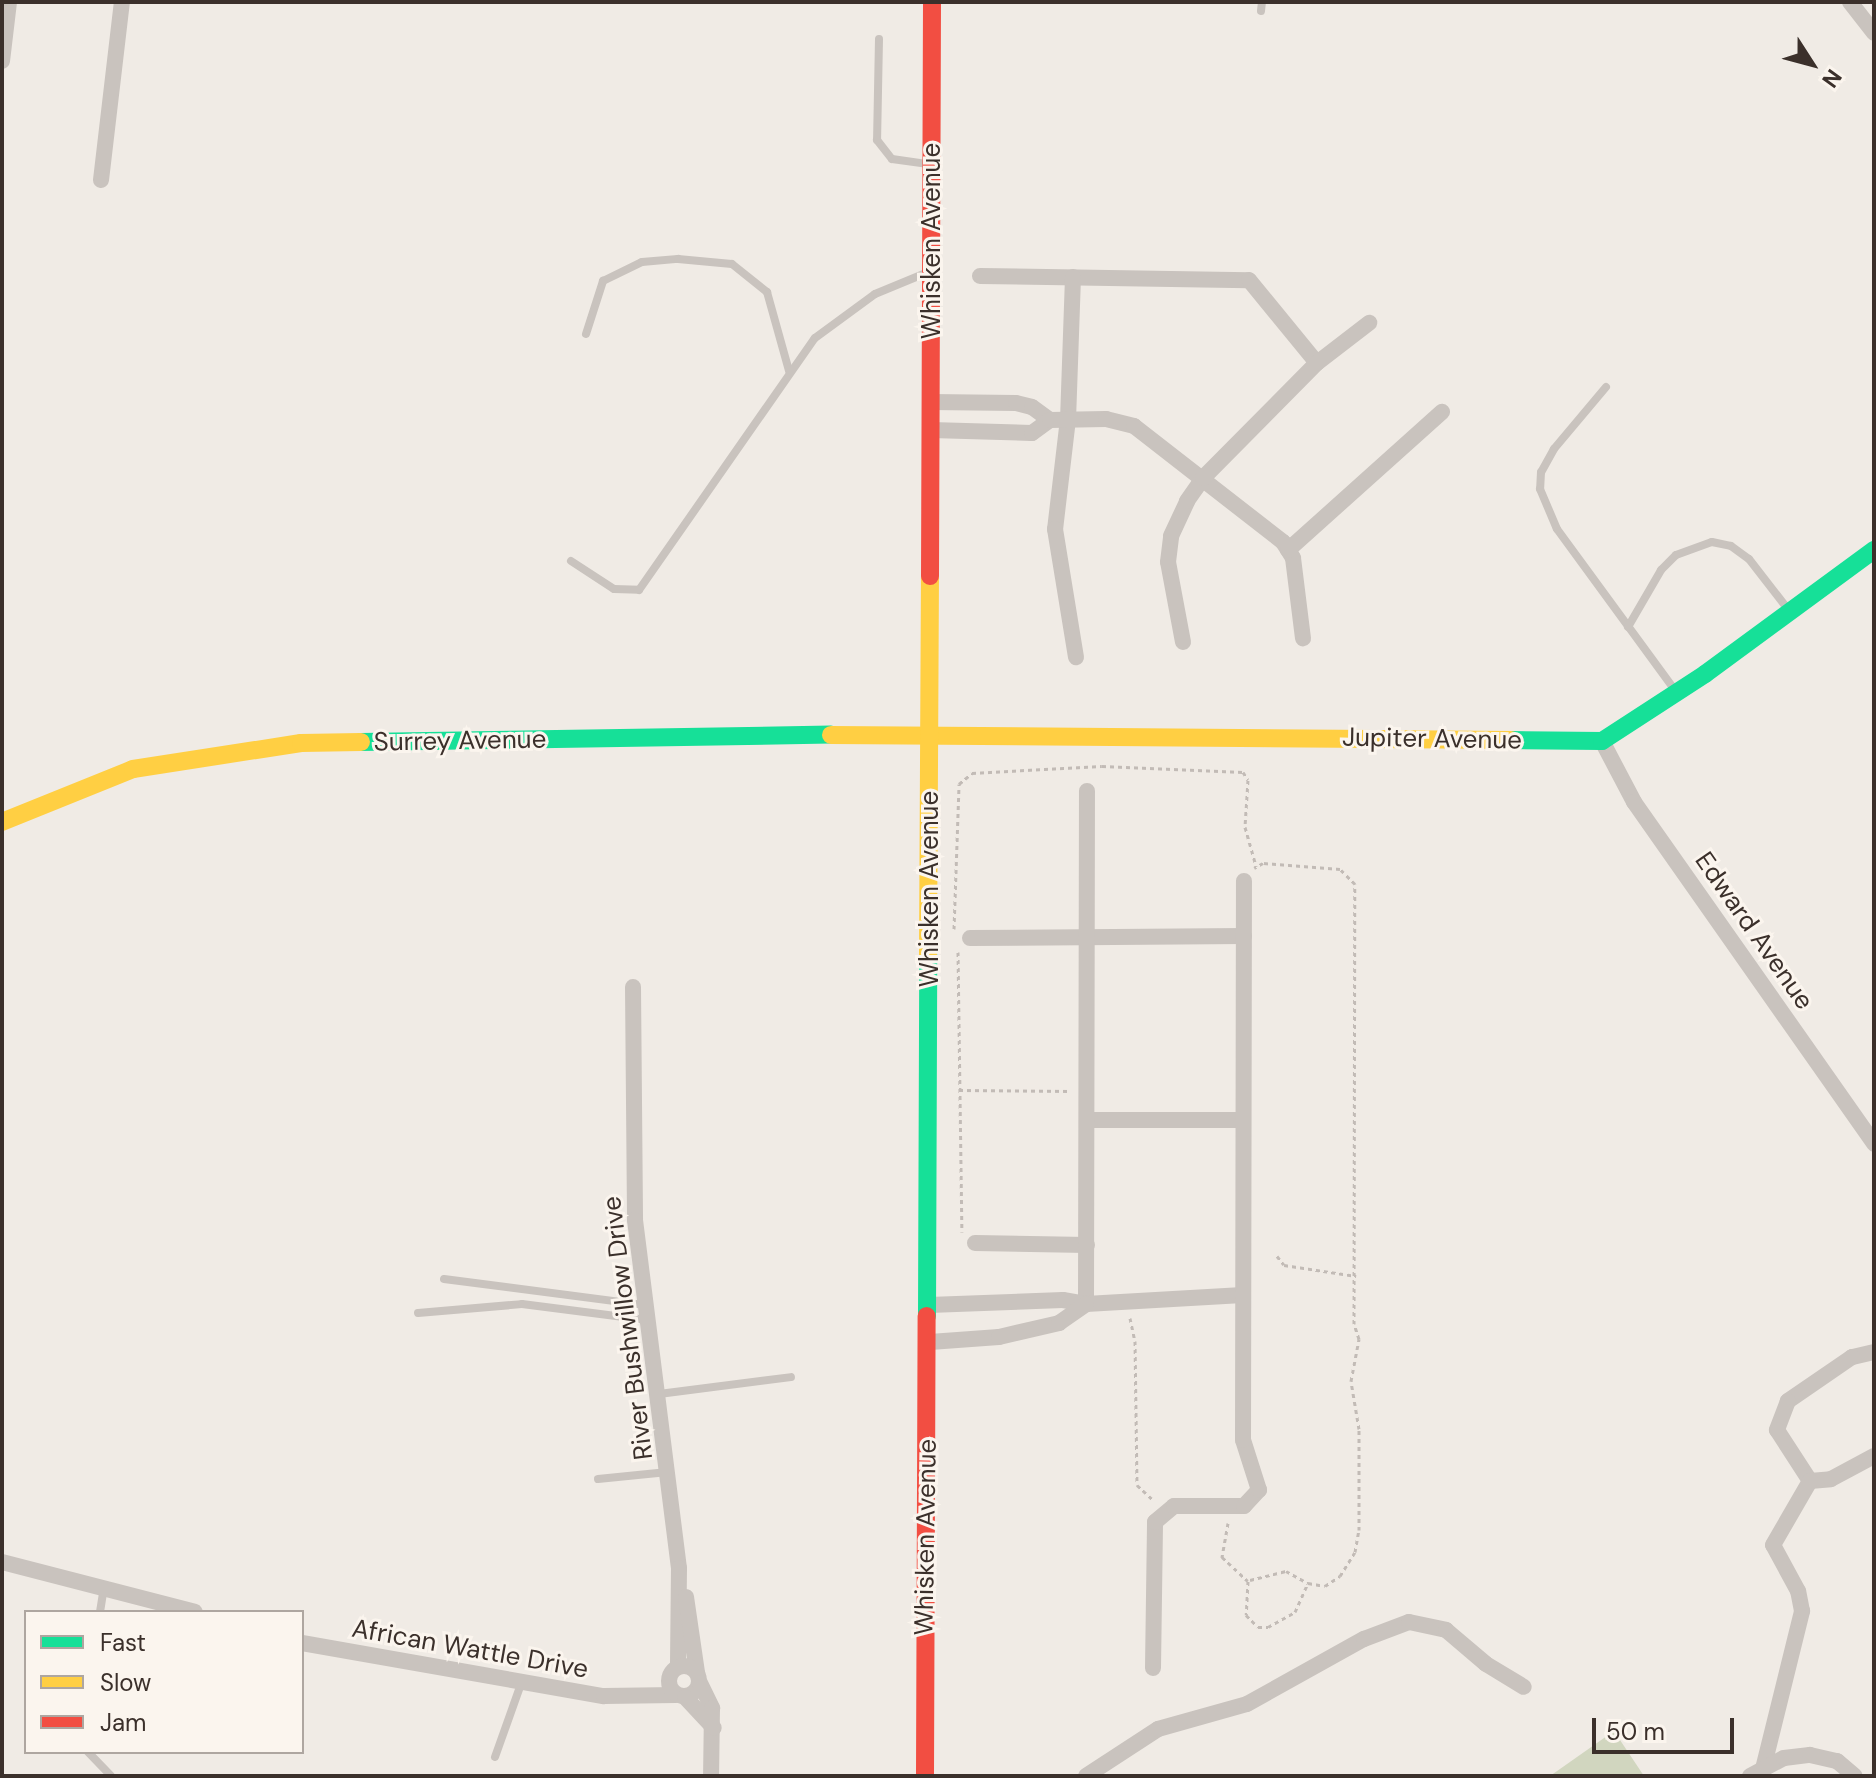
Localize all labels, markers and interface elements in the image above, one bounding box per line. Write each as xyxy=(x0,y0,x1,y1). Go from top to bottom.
north arrow xyxy=(1772,24,1852,104)
text: N xyxy=(1815,63,1848,93)
street label: Whisken Avenue xyxy=(916,143,948,339)
street label: Jupiter Avenue xyxy=(1342,722,1522,756)
street label: Surrey Avenue xyxy=(373,724,547,758)
street label: Whisken Avenue xyxy=(914,791,946,987)
street label: Edward Avenue xyxy=(1688,846,1820,1016)
street label: River Bushwillow Drive xyxy=(596,1194,660,1462)
street label: Whisken Avenue xyxy=(909,1438,943,1636)
legend xyxy=(24,1610,304,1754)
street label: African Wattle Drive xyxy=(349,1613,591,1685)
text: Fast xyxy=(100,1627,146,1658)
text: Slow xyxy=(100,1667,151,1698)
scale bar xyxy=(1596,1702,1738,1752)
text: Jam xyxy=(100,1707,146,1738)
text: 50 m xyxy=(1606,1716,1665,1747)

